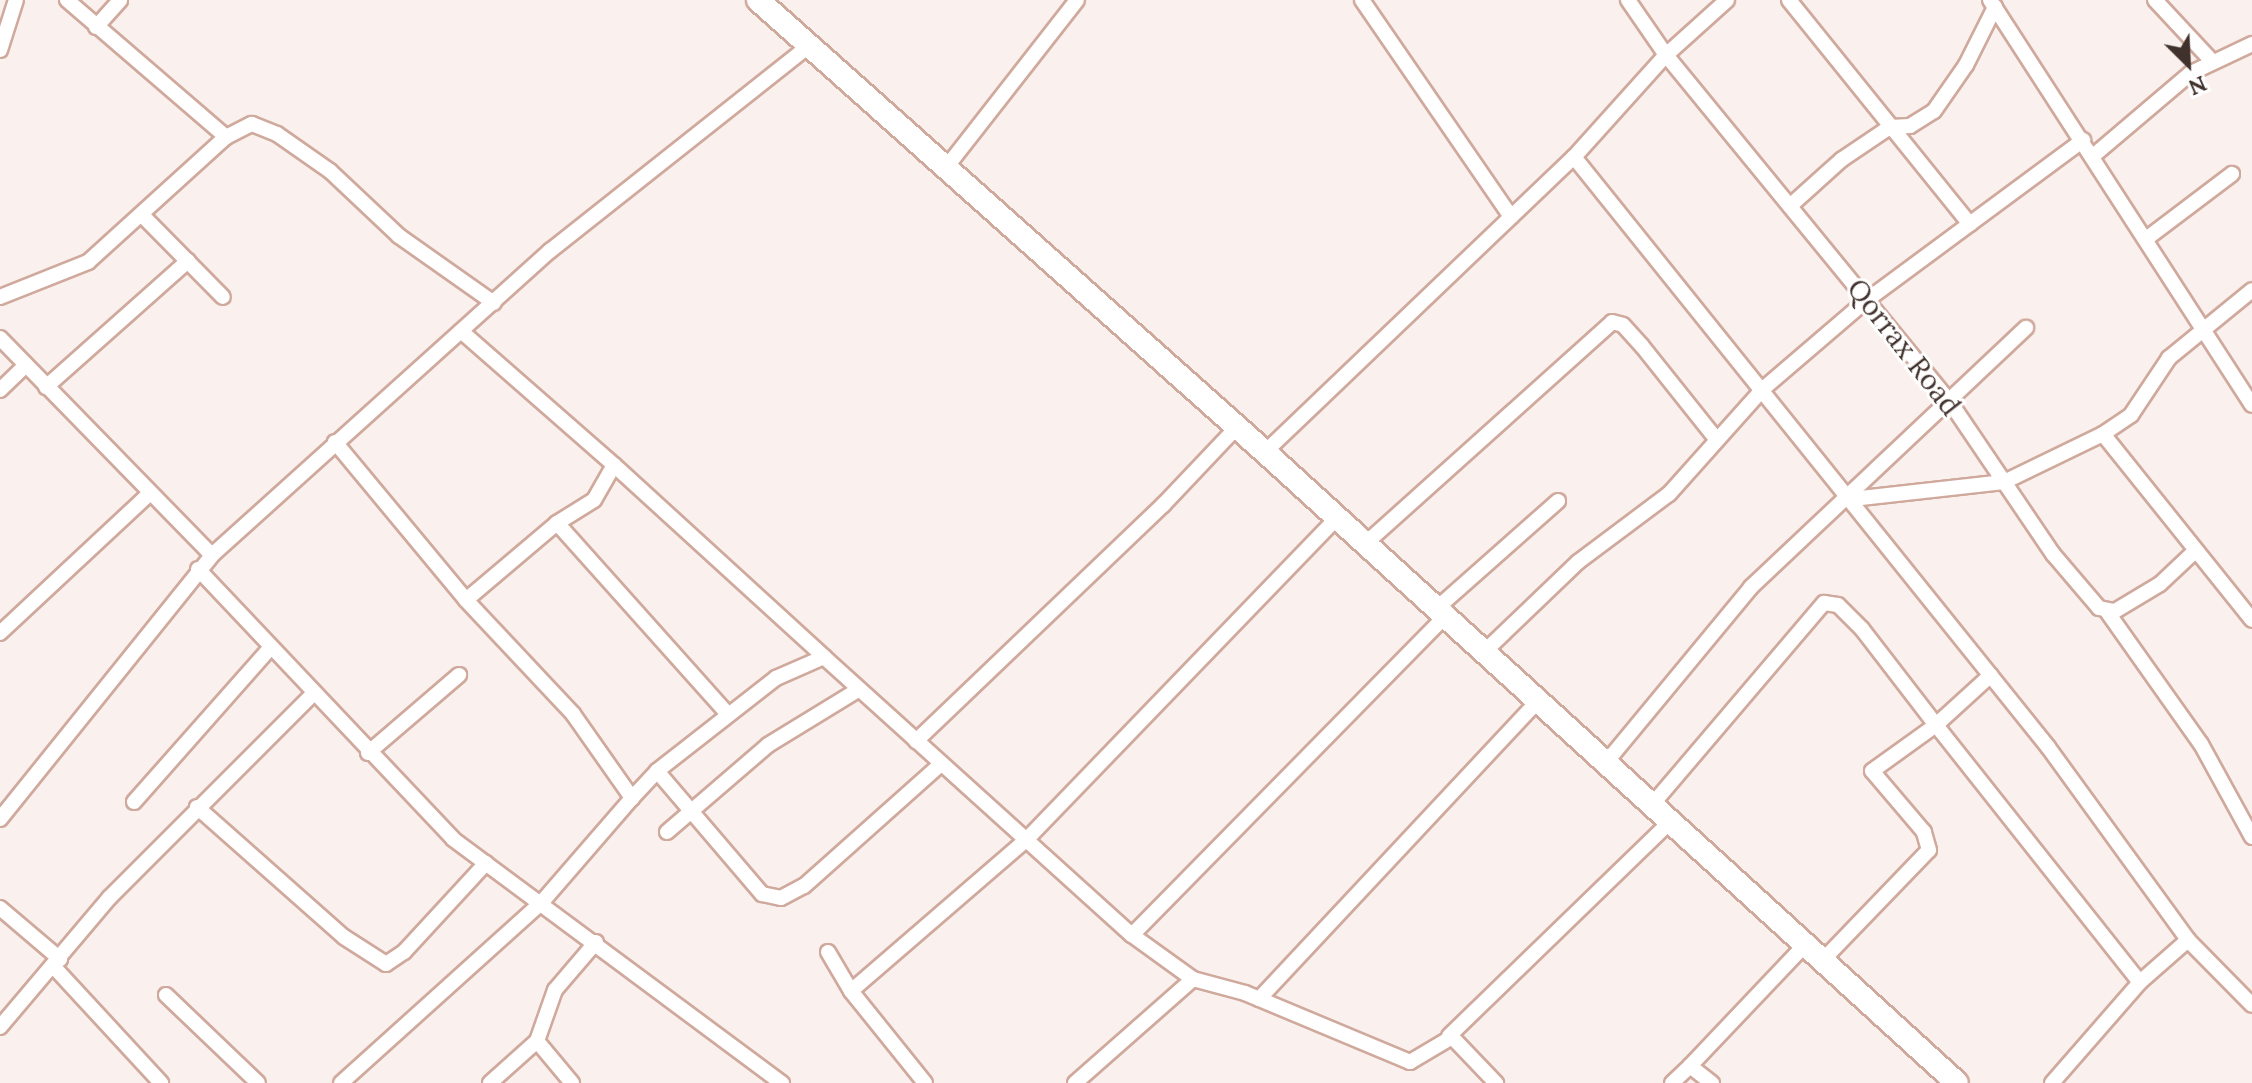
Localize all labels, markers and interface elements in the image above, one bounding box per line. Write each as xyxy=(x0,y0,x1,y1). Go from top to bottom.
north arrow xyxy=(2148,24,2228,104)
text: N xyxy=(2184,70,2211,102)
street label: Qorrax Road xyxy=(1840,272,1968,422)

